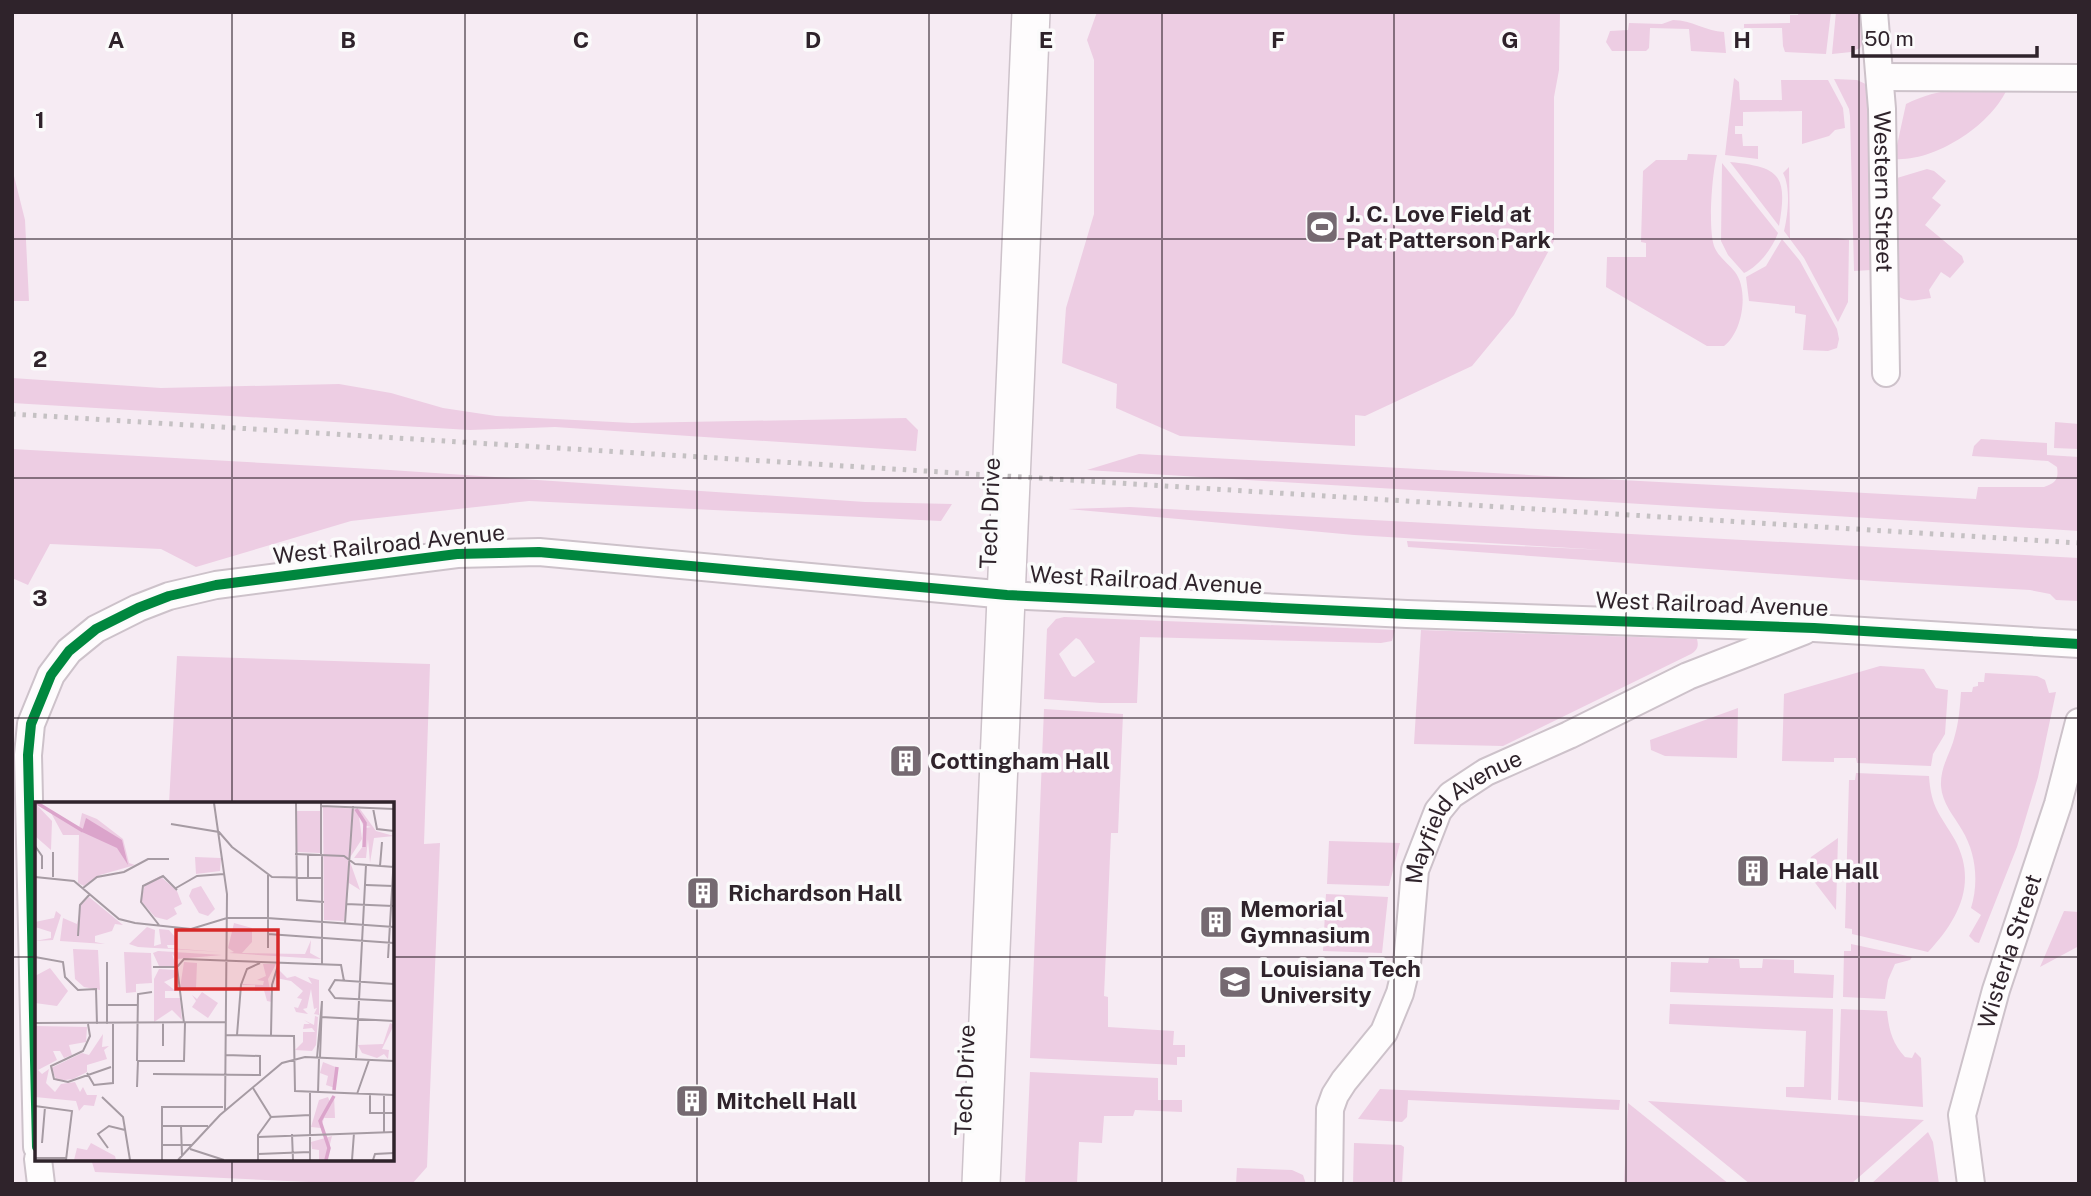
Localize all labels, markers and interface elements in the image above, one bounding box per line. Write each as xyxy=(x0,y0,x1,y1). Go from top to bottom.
scale bar xyxy=(1853,14,2037,58)
text: A xyxy=(108,26,125,53)
text: B xyxy=(340,26,356,53)
text: C xyxy=(573,26,589,53)
text: D xyxy=(805,26,821,53)
text: E xyxy=(1039,26,1053,53)
text: F xyxy=(1271,26,1285,53)
text: G xyxy=(1501,26,1519,53)
text: H xyxy=(1733,26,1751,53)
text: 50 m xyxy=(1864,26,1914,51)
text: 1 xyxy=(35,106,45,133)
street label: Western Street xyxy=(1869,110,1898,273)
place label: J. C. Love Field at Pat Patterson Park xyxy=(1346,200,1551,253)
sports icon: J. C. Love Field at Pat Patterson Park xyxy=(1303,208,1341,246)
text: 2 xyxy=(33,345,47,372)
street label: Tech Drive xyxy=(974,457,1005,569)
street label: West Railroad Avenue xyxy=(272,518,506,569)
street label: West Railroad Avenue xyxy=(1029,560,1263,599)
text: 3 xyxy=(32,584,48,611)
street label: West Railroad Avenue xyxy=(1595,586,1829,621)
building icon: Cottingham Hall xyxy=(887,742,925,780)
street label: Mayfield Avenue xyxy=(1400,744,1526,885)
place label: Cottingham Hall xyxy=(930,747,1110,774)
inset map xyxy=(35,802,394,1161)
building icon: Hale Hall xyxy=(1734,852,1772,890)
place label: Hale Hall xyxy=(1778,857,1879,884)
street label: Wisteria Street xyxy=(1972,870,2047,1032)
building icon: Richardson Hall xyxy=(684,874,722,912)
place label: Richardson Hall xyxy=(728,879,902,906)
place label: Memorial Gymnasium xyxy=(1240,895,1370,948)
building icon: Memorial Gymnasium xyxy=(1197,903,1235,941)
place label: Louisiana Tech University xyxy=(1260,955,1421,1008)
school or university icon: Louisiana Tech University xyxy=(1216,963,1254,1001)
street label: Tech Drive xyxy=(949,1024,980,1136)
building icon: Mitchell Hall xyxy=(673,1082,711,1120)
place label: Mitchell Hall xyxy=(716,1087,857,1114)

